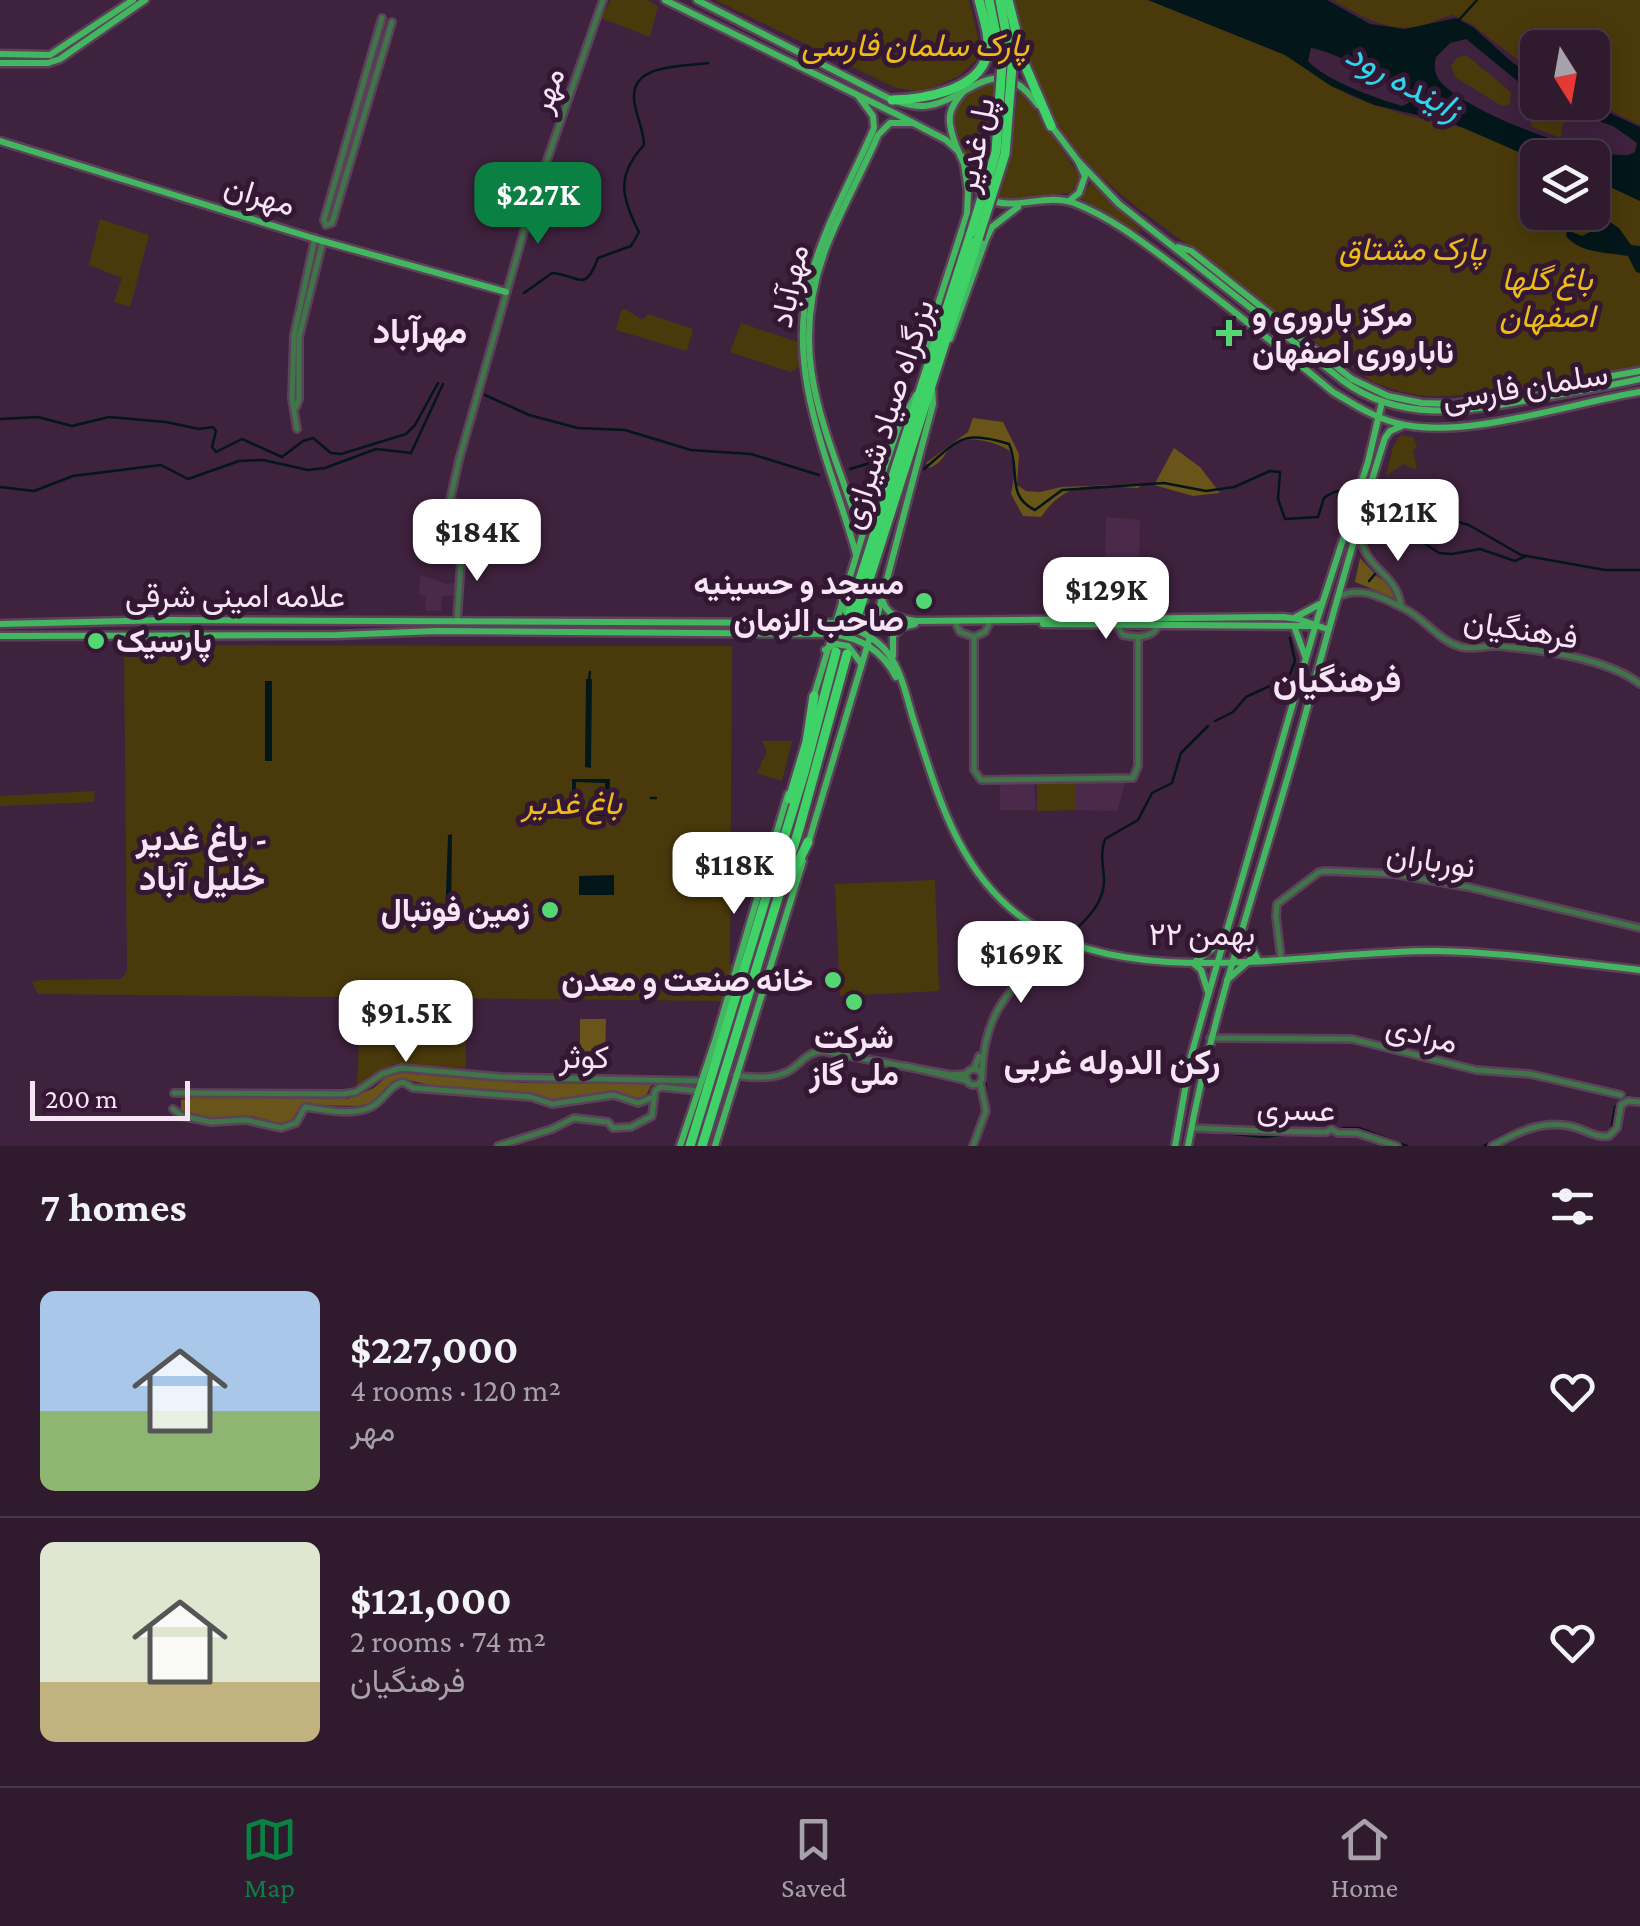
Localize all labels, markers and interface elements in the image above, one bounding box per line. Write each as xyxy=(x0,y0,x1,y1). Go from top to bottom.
park label: پارک سلمان فارسی xyxy=(801,27,1030,67)
north arrow xyxy=(1520,30,1610,120)
map controls xyxy=(1520,30,1610,230)
water label: زاینده رود xyxy=(1338,34,1470,132)
street label: مهر xyxy=(522,63,574,119)
street label: پل غدیر xyxy=(948,95,1006,197)
button: layers xyxy=(1520,140,1610,230)
pin: $227K xyxy=(468,162,608,247)
street label: مهران xyxy=(220,167,300,225)
text: $227K xyxy=(496,176,580,212)
park label: پارک مشتاق xyxy=(1338,231,1487,271)
street label: مهرآباد xyxy=(763,241,817,331)
park label: باغ گلها اصفهان xyxy=(1499,261,1599,336)
street label: بزرگراه صیاد شیرازی xyxy=(833,295,943,534)
place label: مرکز باروری و ناباروری اصفهان xyxy=(1252,297,1454,372)
district label: مهرآباد xyxy=(373,312,467,353)
marker: مرکز باروری و ناباروری اصفهان xyxy=(1216,320,1242,346)
street label: سلمان فارسی xyxy=(1440,355,1611,419)
pin: $121K xyxy=(1328,479,1468,564)
text: $121K xyxy=(1360,493,1436,529)
pin: $184K xyxy=(407,499,547,584)
text: $184K xyxy=(435,513,519,549)
pin: $129K xyxy=(1036,557,1176,642)
place label: مسجد و حسینیه صاحب الزمان xyxy=(694,565,904,640)
text: $129K xyxy=(1065,571,1147,607)
street label: علامه امینی شرقی xyxy=(125,578,345,616)
marker: مسجد و حسینیه صاحب الزمان xyxy=(913,590,935,612)
street label: فرهنگیان xyxy=(1461,602,1581,658)
place label: پارسیک xyxy=(116,623,212,663)
marker: پارسیک xyxy=(85,630,107,652)
district label: فرهنگیان xyxy=(1273,661,1401,702)
park label: باغ غدیر xyxy=(520,785,623,825)
district label: باغ غدیر - خلیل آباد xyxy=(135,819,268,899)
pin: $118K xyxy=(664,832,804,917)
street label: نورباران xyxy=(1384,835,1478,887)
text: $118K xyxy=(695,846,774,882)
place label: زمین فوتبال xyxy=(381,892,530,930)
marker: زمین فوتبال xyxy=(539,899,561,921)
street label: ۲۲ بهمن xyxy=(1149,916,1255,954)
pin: $169K xyxy=(951,921,1091,1006)
text: $169K xyxy=(980,935,1062,971)
place label: خانه صنعت و معدن xyxy=(561,962,813,1000)
marker: خانه صنعت و معدن xyxy=(822,969,844,991)
pin: $91.5K xyxy=(325,980,487,1065)
marker: شرکت ملی گاز xyxy=(843,991,865,1013)
text: $91.5K xyxy=(361,994,451,1030)
street label: مرادی xyxy=(1382,1008,1462,1062)
place label: شرکت ملی گاز xyxy=(808,1019,899,1094)
street label: کوثر xyxy=(558,1039,609,1077)
district label: رکن الدوله غربی xyxy=(1004,1043,1220,1084)
scale bar xyxy=(30,1076,190,1120)
text: 200 m xyxy=(45,1083,118,1114)
street label: عسری xyxy=(1256,1090,1336,1130)
icon: filters xyxy=(1545,1179,1600,1234)
text: 7 homes xyxy=(40,1183,187,1230)
text: $227,000 xyxy=(350,1325,519,1372)
icon: home xyxy=(120,1331,240,1451)
icon: heart xyxy=(1545,1364,1600,1419)
text: 4 rooms · 120 m² xyxy=(350,1372,561,1408)
text: مهر xyxy=(350,1412,395,1448)
text: $121,000 xyxy=(350,1576,512,1623)
icon: home xyxy=(120,1582,240,1702)
icon: heart xyxy=(1545,1615,1600,1670)
text: 2 rooms · 74 m² xyxy=(350,1623,546,1659)
text: فرهنگیان xyxy=(350,1663,465,1699)
tab: Map xyxy=(242,1812,297,1903)
tab: Saved xyxy=(781,1812,847,1903)
tab: Home xyxy=(1331,1812,1398,1903)

